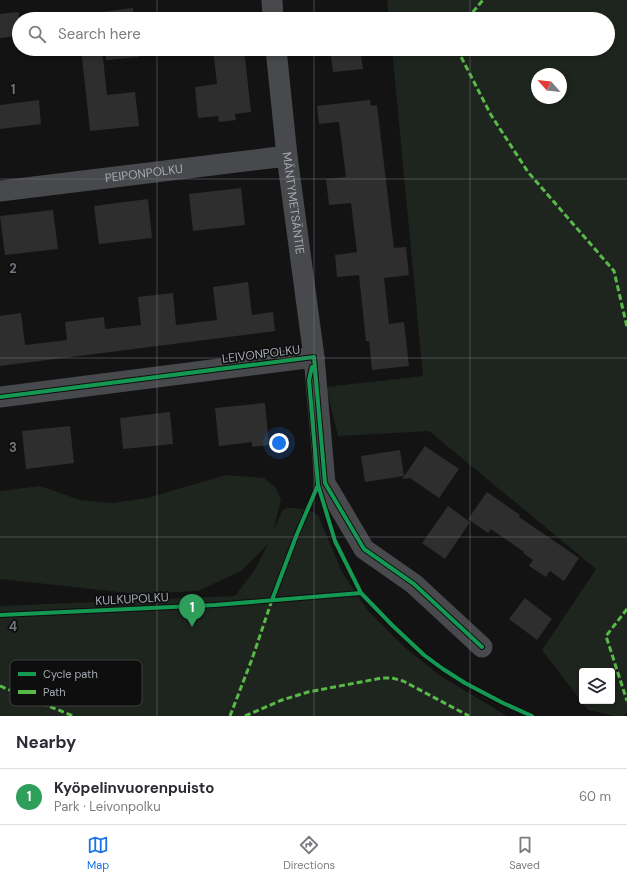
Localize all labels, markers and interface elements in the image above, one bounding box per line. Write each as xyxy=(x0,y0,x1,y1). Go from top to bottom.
search box xyxy=(12,12,615,56)
icon: search xyxy=(26,23,48,45)
text: Search here xyxy=(58,24,141,44)
north arrow xyxy=(531,68,567,104)
text: 1 xyxy=(11,81,15,98)
street label: MÄNTYMETSÄNTIE xyxy=(279,151,308,255)
street label: PEIPONPOLKU xyxy=(104,161,184,186)
text: 2 xyxy=(9,260,17,277)
street label: LEIVONPOLKU xyxy=(221,341,301,367)
your location xyxy=(269,433,289,453)
text: 3 xyxy=(9,439,17,456)
street label: KULKUPOLKU xyxy=(95,589,169,609)
pin: 1 xyxy=(179,594,205,627)
text: 4 xyxy=(9,618,17,635)
legend xyxy=(10,660,142,706)
text: Cycle path xyxy=(43,667,98,681)
map controls xyxy=(579,668,615,704)
button: layers xyxy=(579,668,615,704)
text: Path xyxy=(43,685,66,699)
text: Nearby xyxy=(16,731,76,753)
text: Kyöpelinvuorenpuisto xyxy=(54,778,214,798)
text: 1 xyxy=(27,788,31,805)
text: 60 m xyxy=(579,788,611,805)
text: Park · Leivonpolku xyxy=(54,798,161,815)
tab: Map xyxy=(87,834,109,872)
tab: Directions xyxy=(283,834,335,872)
tab: Saved xyxy=(509,834,540,872)

